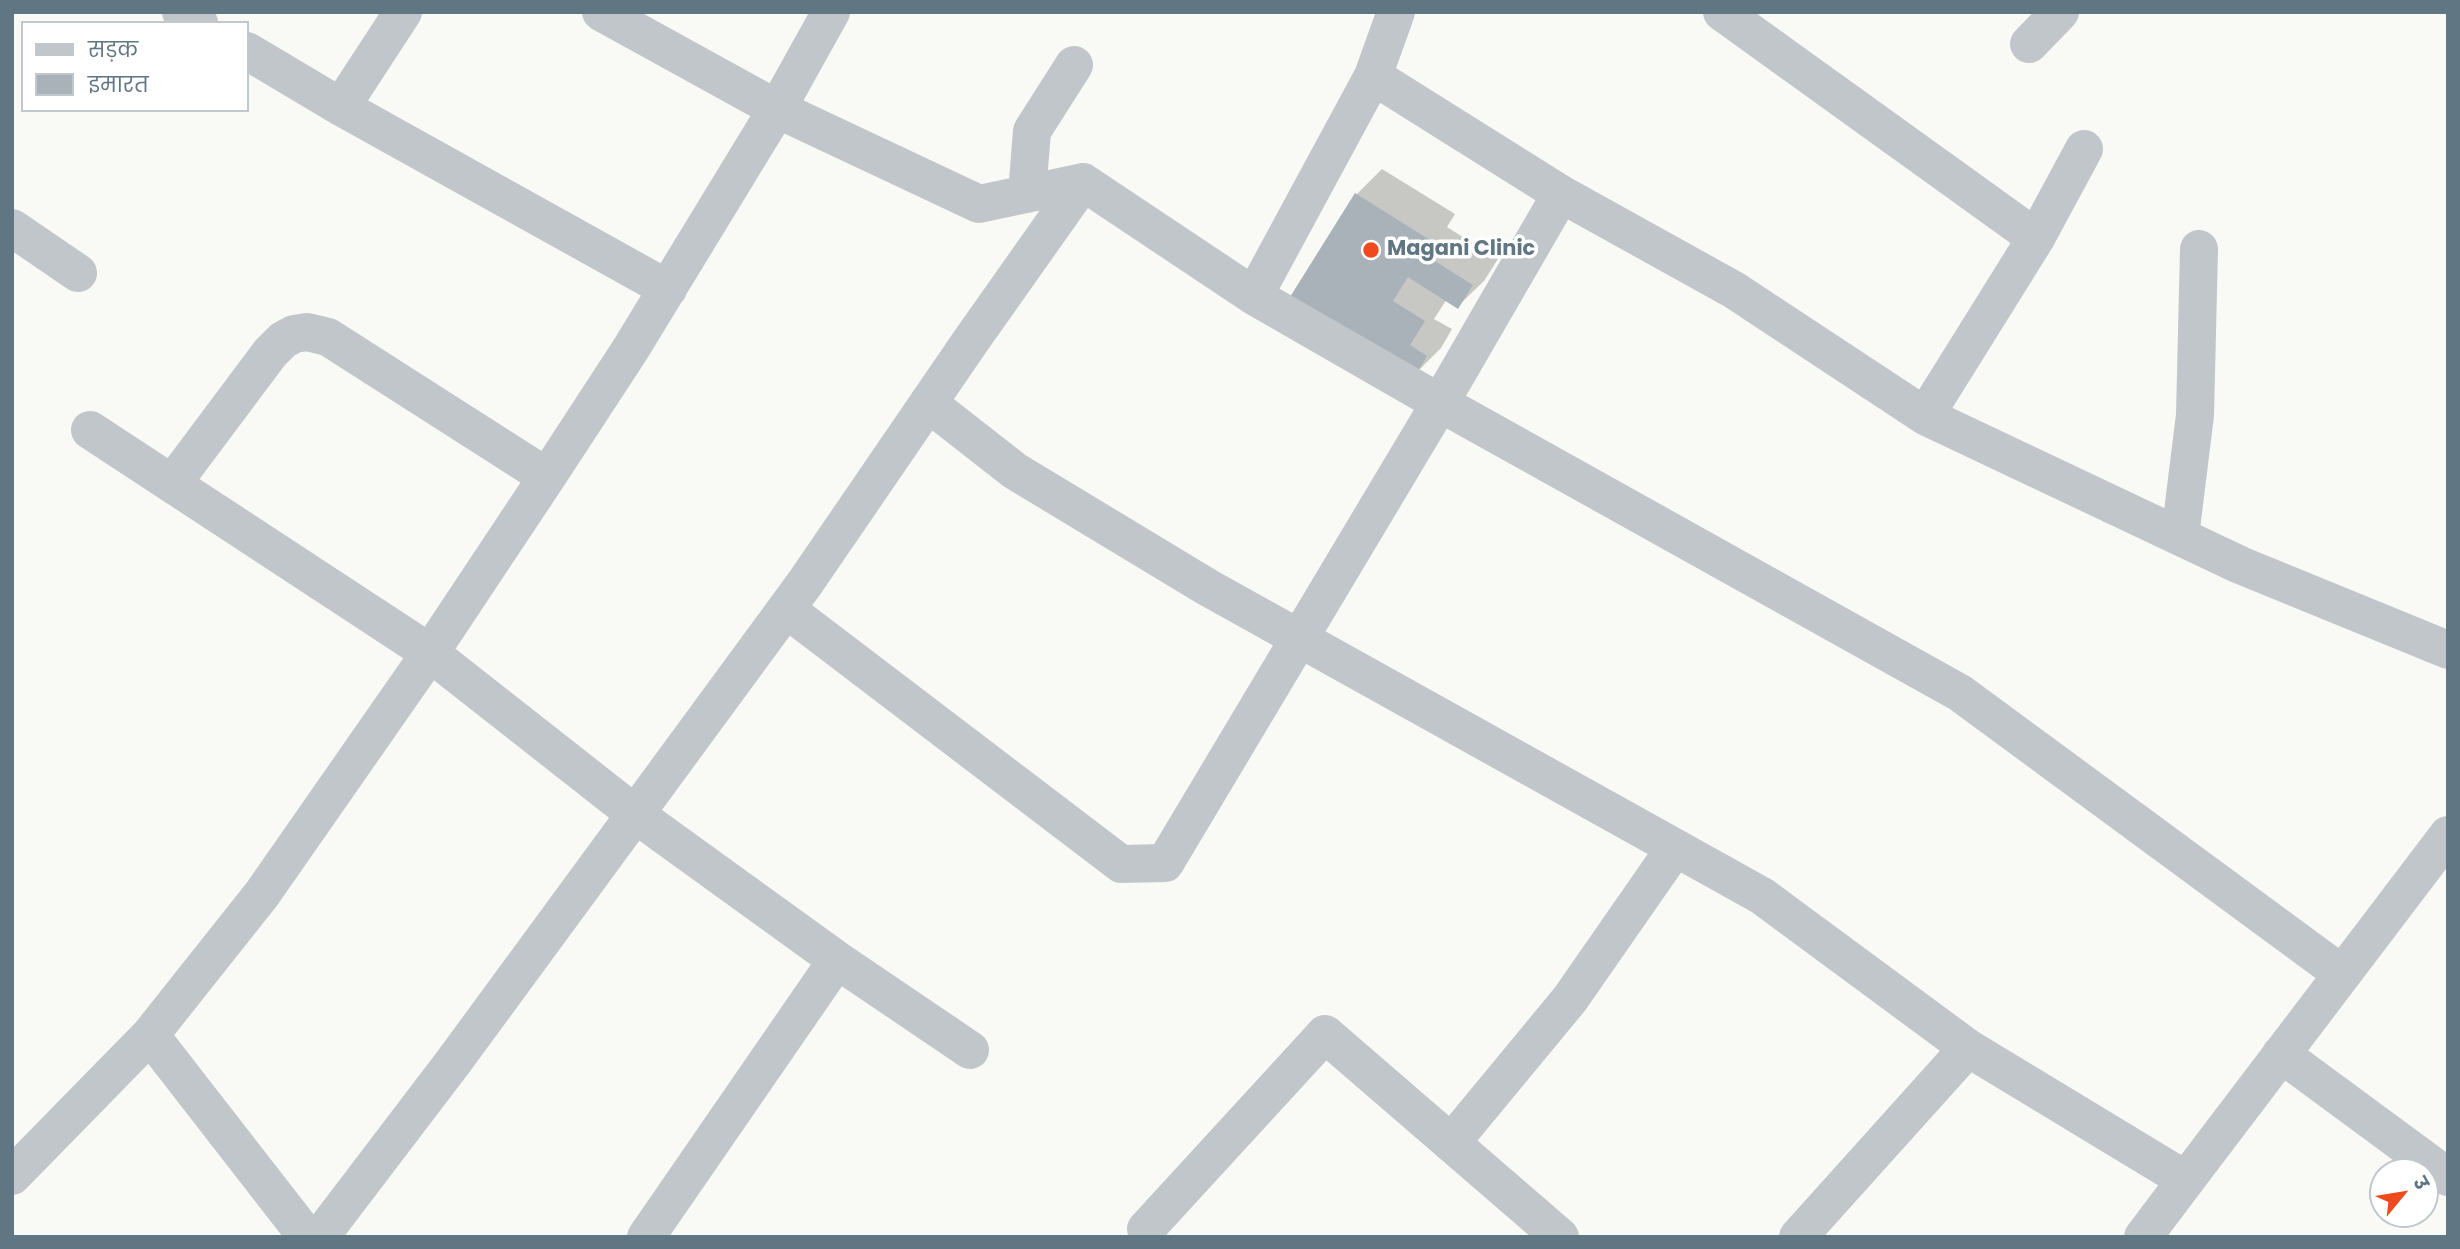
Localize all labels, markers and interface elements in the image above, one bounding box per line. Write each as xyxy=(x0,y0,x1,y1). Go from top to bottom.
legend xyxy=(21,21,248,112)
text: सड़क xyxy=(88,35,138,64)
text: इमारत xyxy=(88,70,149,99)
place label: Magani Clinic xyxy=(1387,237,1535,263)
marker: Magani Clinic xyxy=(1361,240,1381,260)
north arrow xyxy=(2369,1158,2439,1228)
text: उ xyxy=(2407,1172,2435,1195)

